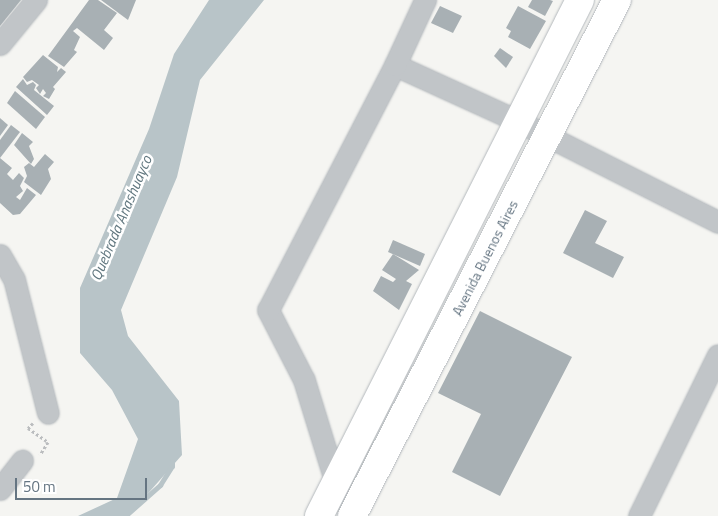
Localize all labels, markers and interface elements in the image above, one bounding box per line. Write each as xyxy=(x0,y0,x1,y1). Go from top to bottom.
water label: Quebrada Anashuayco xyxy=(87,153,155,283)
street label: Avenida Buenos Aires xyxy=(449,198,521,318)
scale bar xyxy=(18,468,150,500)
text: 50 m xyxy=(23,475,56,498)

